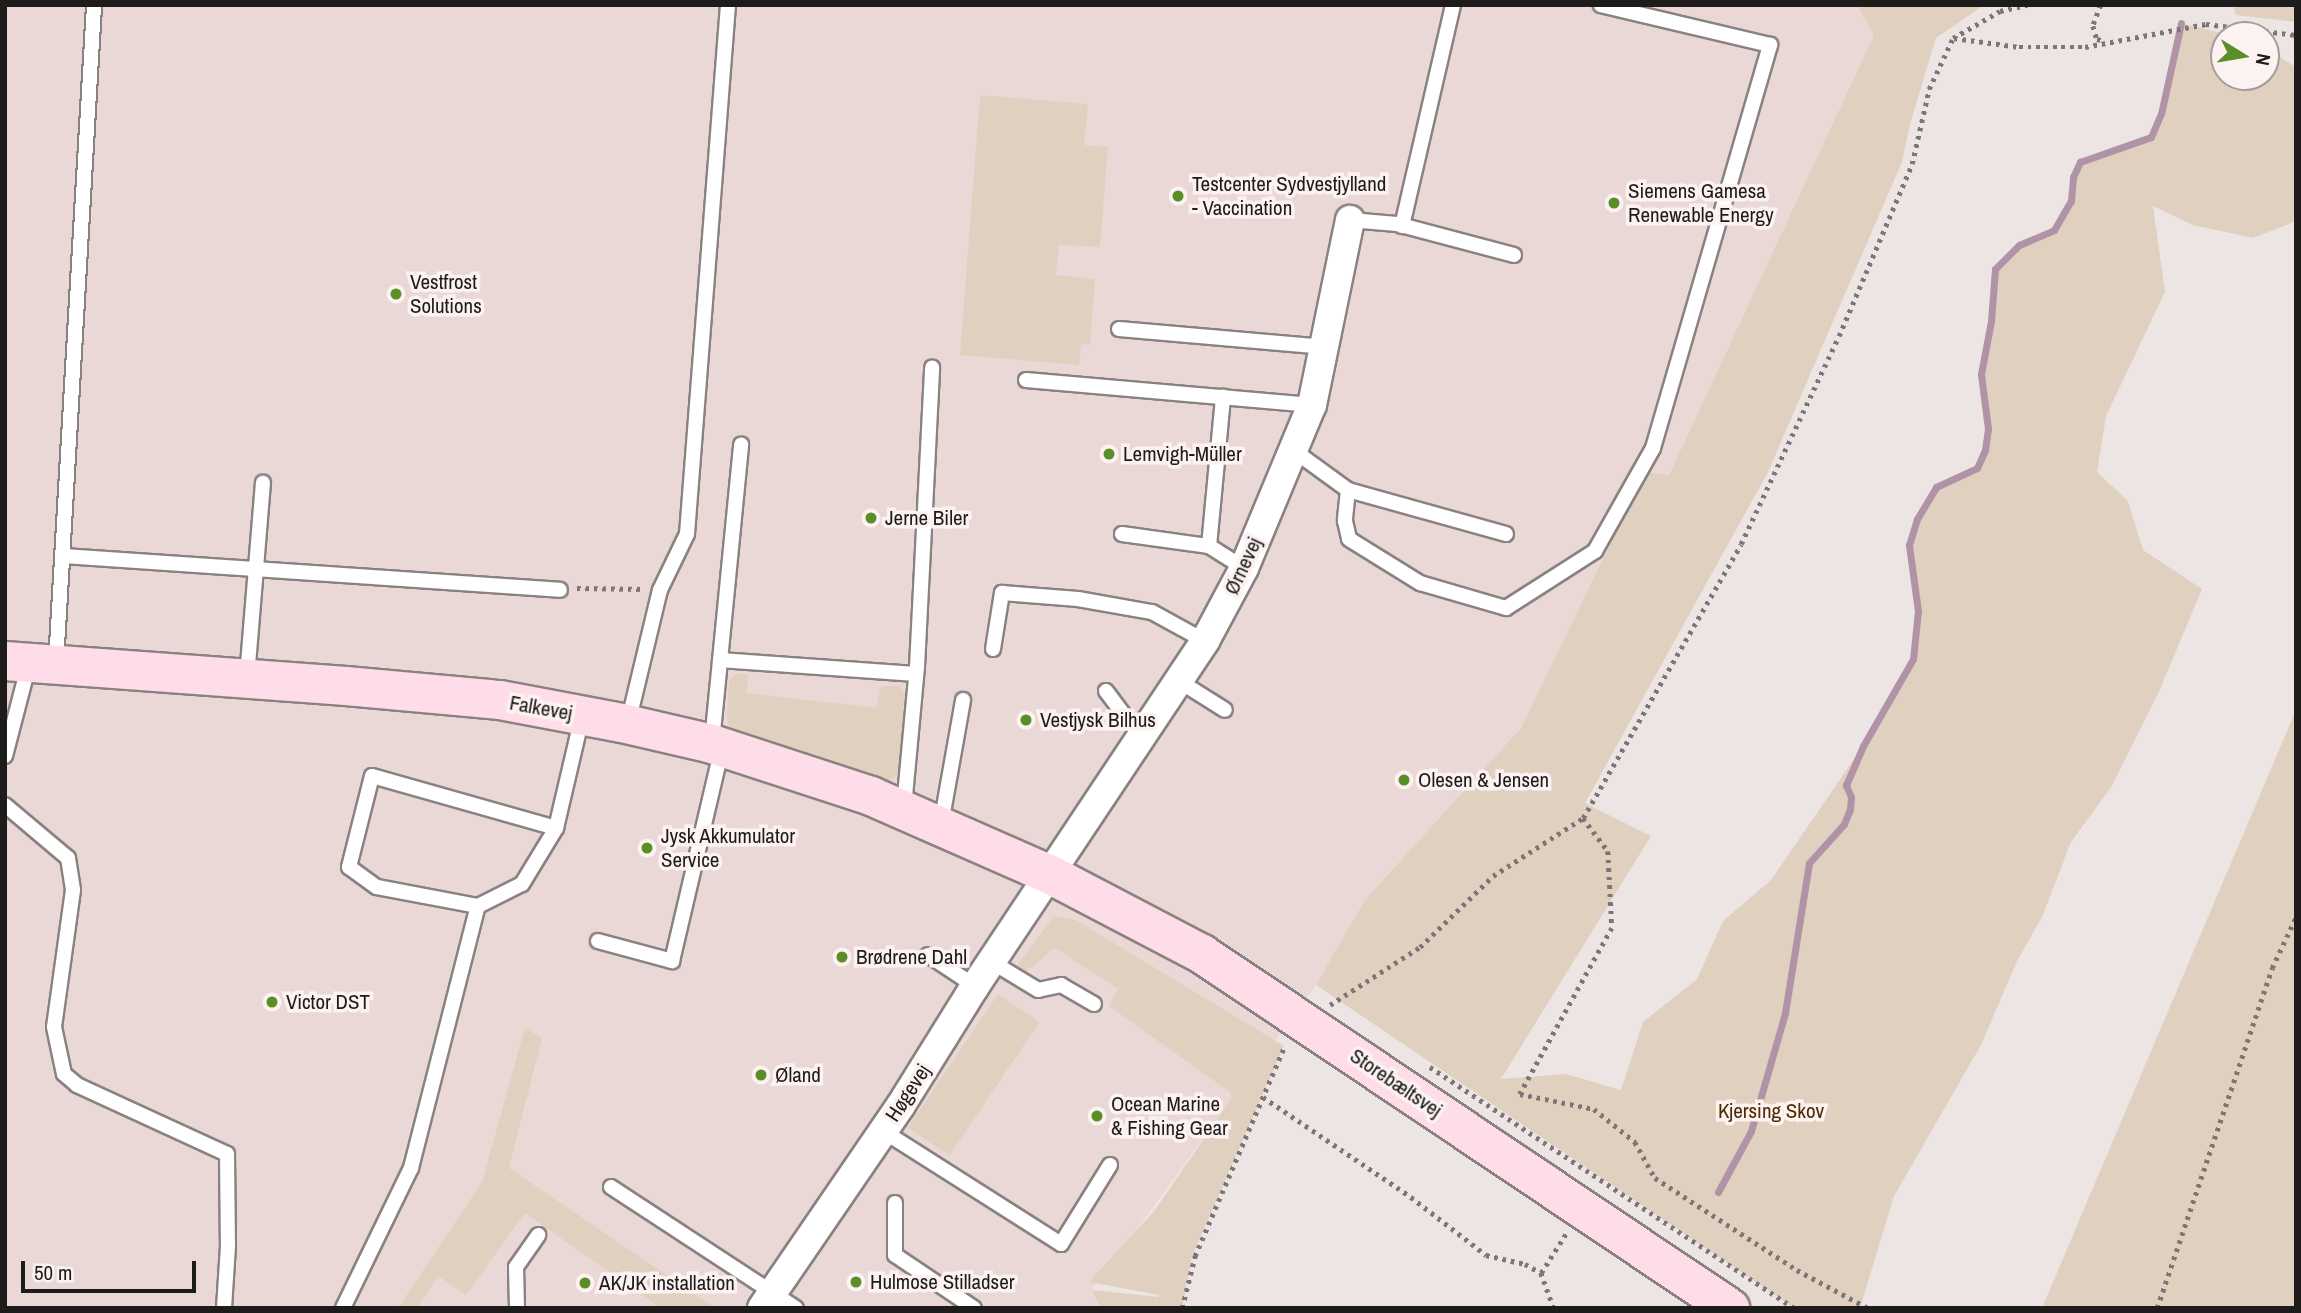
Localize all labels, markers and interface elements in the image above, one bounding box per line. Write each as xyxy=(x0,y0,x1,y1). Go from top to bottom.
north arrow xyxy=(2210,21,2280,91)
text: N xyxy=(2250,52,2277,68)
place label: Testcenter Sydvestjylland - Vaccination xyxy=(1192,171,1386,221)
place label: Siemens Gamesa Renewable Energy xyxy=(1628,178,1773,228)
marker: Testcenter Sydvestjylland - Vaccination xyxy=(1170,188,1186,204)
marker: Siemens Gamesa Renewable Energy xyxy=(1606,195,1622,211)
place label: Vestfrost Solutions xyxy=(410,269,482,319)
marker: Vestfrost Solutions xyxy=(388,286,404,302)
place label: Lemvigh-Müller xyxy=(1123,441,1242,467)
marker: Lemvigh-Müller xyxy=(1101,446,1117,462)
place label: Jerne Biler xyxy=(885,505,968,531)
marker: Jerne Biler xyxy=(863,510,879,526)
street label: Ørnevej xyxy=(1219,533,1267,599)
street label: Falkevej xyxy=(508,690,574,726)
place label: Vestjysk Bilhus xyxy=(1040,707,1156,733)
marker: Vestjysk Bilhus xyxy=(1018,712,1034,728)
place label: Olesen & Jensen xyxy=(1418,767,1549,793)
marker: Olesen & Jensen xyxy=(1396,772,1412,788)
place label: Jysk Akkumulator Service xyxy=(661,823,796,873)
marker: Jysk Akkumulator Service xyxy=(639,840,655,856)
place label: Brødrene Dahl xyxy=(856,944,967,970)
marker: Brødrene Dahl xyxy=(834,949,850,965)
place label: Victor DST xyxy=(286,989,370,1015)
marker: Victor DST xyxy=(264,994,280,1010)
street label: Storebæltsvej xyxy=(1345,1043,1447,1123)
street label: Høgevej xyxy=(880,1060,936,1126)
place label: Øland xyxy=(775,1062,821,1088)
marker: Øland xyxy=(753,1067,769,1083)
place label: Ocean Marine & Fishing Gear xyxy=(1111,1091,1228,1141)
park label: Kjersing Skov xyxy=(1718,1098,1824,1124)
marker: Ocean Marine & Fishing Gear xyxy=(1089,1108,1105,1124)
scale bar xyxy=(24,1246,200,1290)
text: 50 m xyxy=(34,1258,72,1287)
place label: Hulmose Stilladser xyxy=(870,1269,1015,1295)
place label: AK/JK installation xyxy=(599,1270,735,1296)
marker: Hulmose Stilladser xyxy=(848,1274,864,1290)
marker: AK/JK installation xyxy=(577,1275,593,1291)

